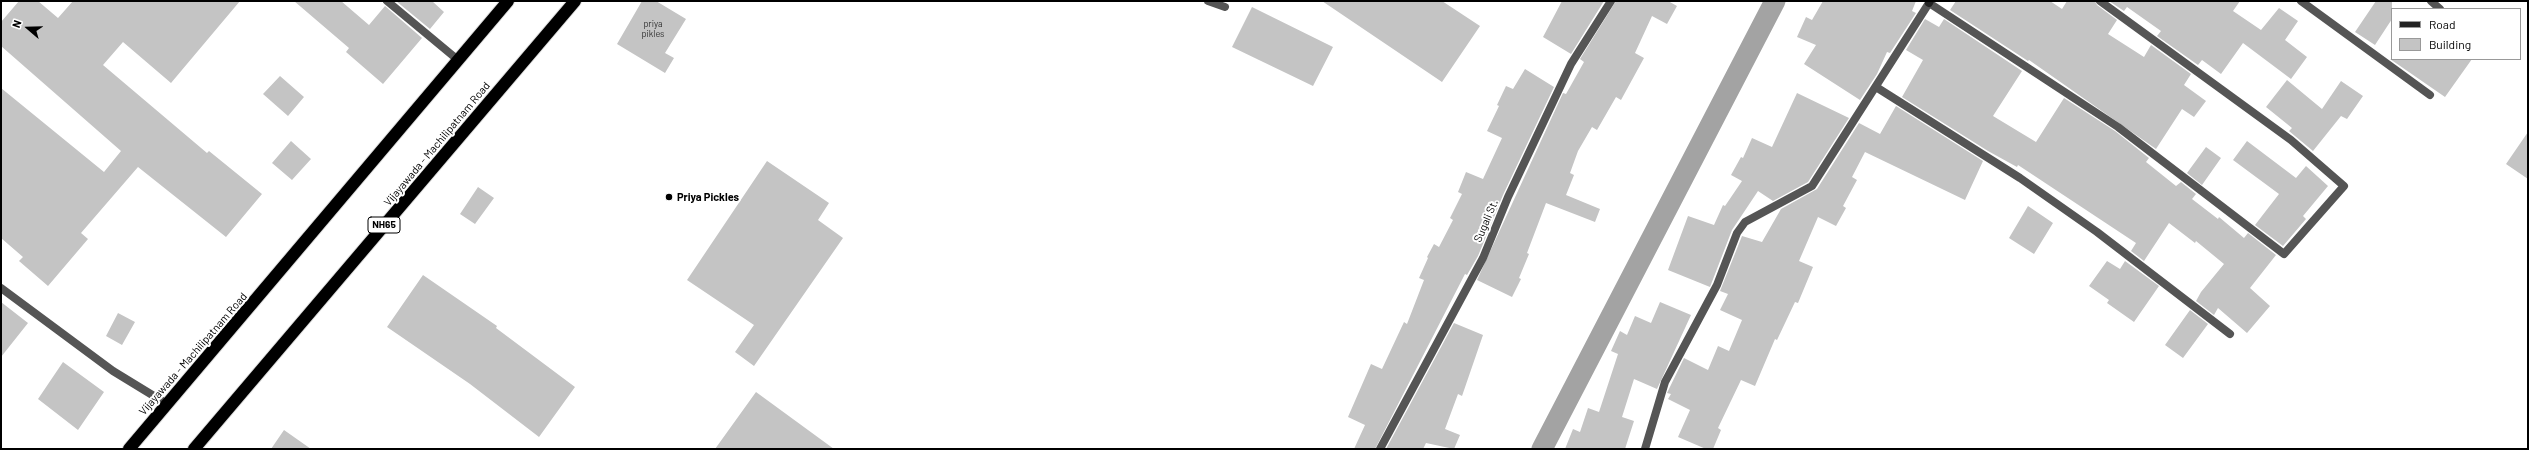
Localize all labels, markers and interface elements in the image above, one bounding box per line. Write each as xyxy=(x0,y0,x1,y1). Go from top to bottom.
north arrow xyxy=(8,8,48,48)
legend xyxy=(2391,8,2521,60)
text: Road xyxy=(2429,17,2456,31)
text: N xyxy=(9,18,24,29)
house number: priya pikles xyxy=(642,19,664,40)
text: Building xyxy=(2429,37,2471,51)
street label: Vijayawada - Machilipatnam Road xyxy=(381,79,493,209)
place label: Priya Pickles xyxy=(677,190,739,204)
marker: Priya Pickles xyxy=(664,192,674,202)
street label: Sugali St. xyxy=(1471,198,1501,244)
road number: NH65 xyxy=(368,217,400,233)
street label: Vijayawada - Machilipatnam Road xyxy=(136,290,250,418)

